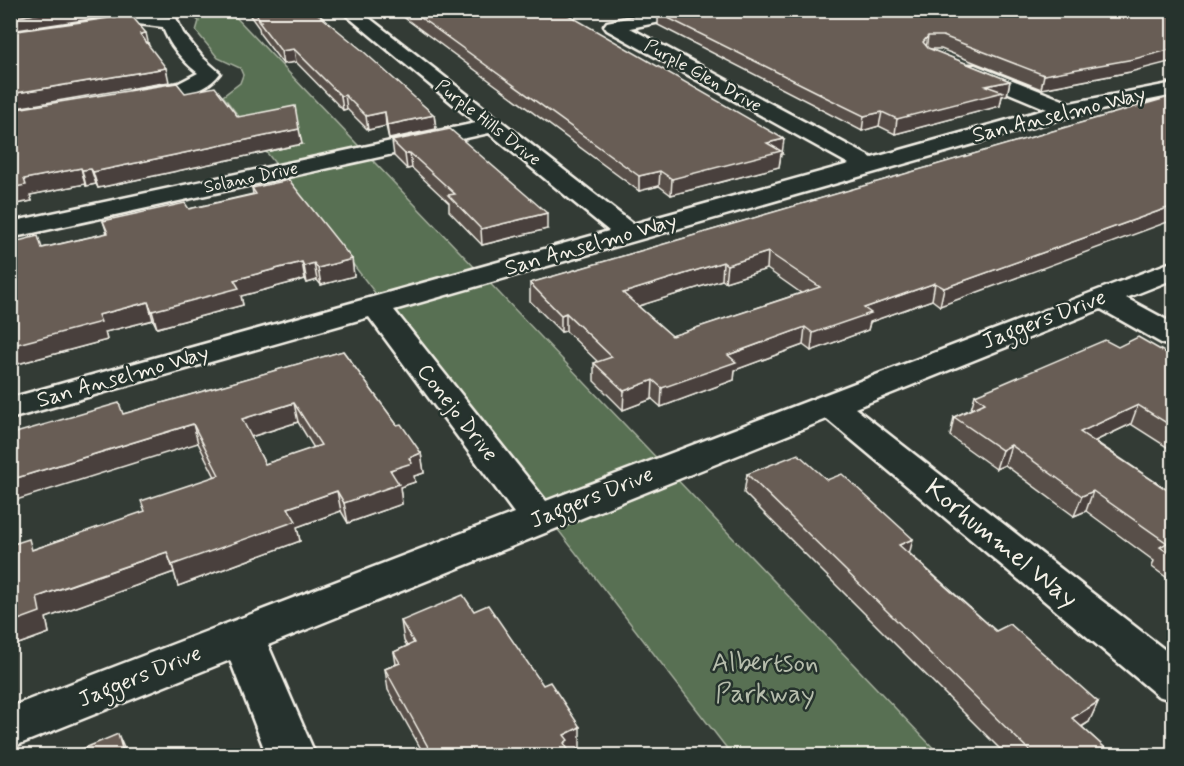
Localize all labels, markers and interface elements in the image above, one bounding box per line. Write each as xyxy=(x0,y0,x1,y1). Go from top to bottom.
street label: Purple Glen Drive xyxy=(640,34,766,118)
street label: Purple Hills Drive xyxy=(430,74,546,172)
street label: San Anselmo Way xyxy=(969,80,1149,150)
street label: Solano Drive xyxy=(202,156,300,200)
street label: San Anselmo Way xyxy=(502,207,680,283)
street label: Jaggers Drive xyxy=(978,284,1111,359)
street label: San Anselmo Way xyxy=(34,339,212,415)
street label: Conejo Drive xyxy=(410,359,504,467)
street label: Jaggers Drive xyxy=(526,461,659,538)
street label: Korhummel Way xyxy=(917,471,1085,617)
street label: Jaggers Drive xyxy=(74,640,207,717)
park label: Albertson Parkway xyxy=(711,646,819,712)

